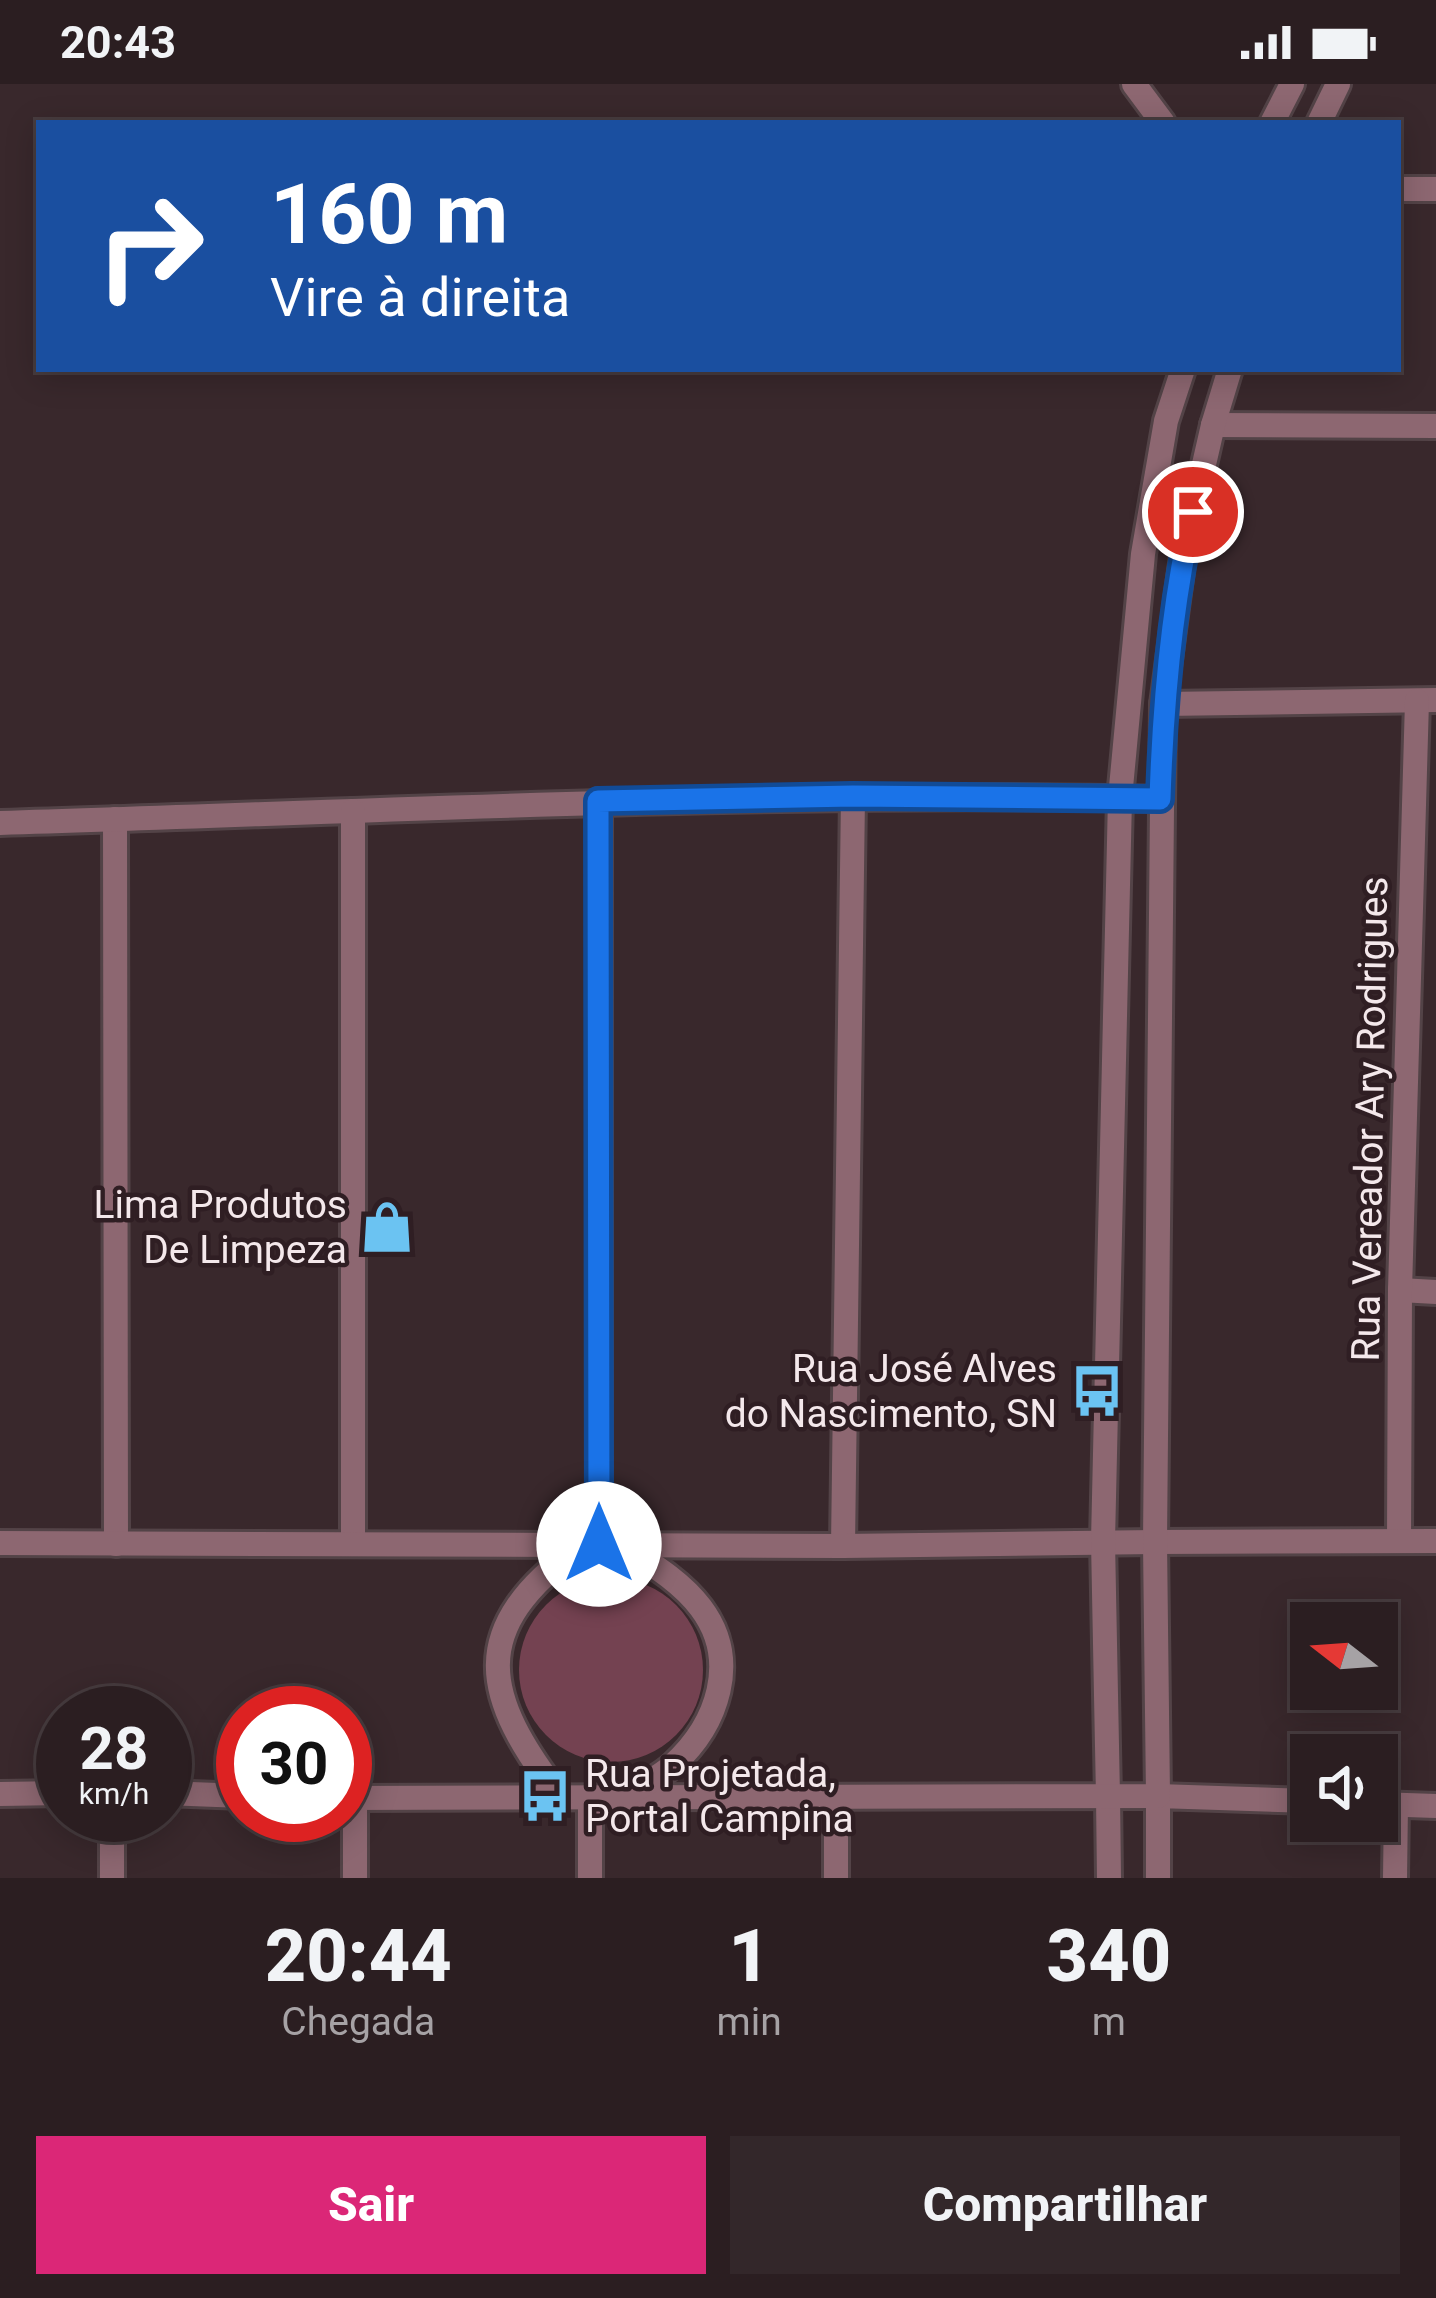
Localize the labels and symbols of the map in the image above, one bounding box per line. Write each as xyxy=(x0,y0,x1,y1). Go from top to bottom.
pin xyxy=(1142,461,1244,563)
street label: Rua Vereador Ary Rodrigues xyxy=(1343,876,1397,1362)
place label: Lima Produtos De Limpeza xyxy=(94,1182,347,1273)
shop icon: Lima Produtos De Limpeza xyxy=(358,1198,416,1256)
place label: Rua José Alves do Nascimento, SN xyxy=(725,1346,1057,1437)
bus stop icon: Rua José Alves do Nascimento, SN xyxy=(1068,1362,1126,1420)
position arrow xyxy=(536,1481,662,1607)
north arrow xyxy=(1290,1602,1398,1710)
speed limit sign: 30 xyxy=(216,1686,372,1842)
place label: Rua Projetada, Portal Campina xyxy=(585,1751,854,1842)
bus stop icon: Rua Projetada, Portal Campina xyxy=(516,1767,574,1825)

